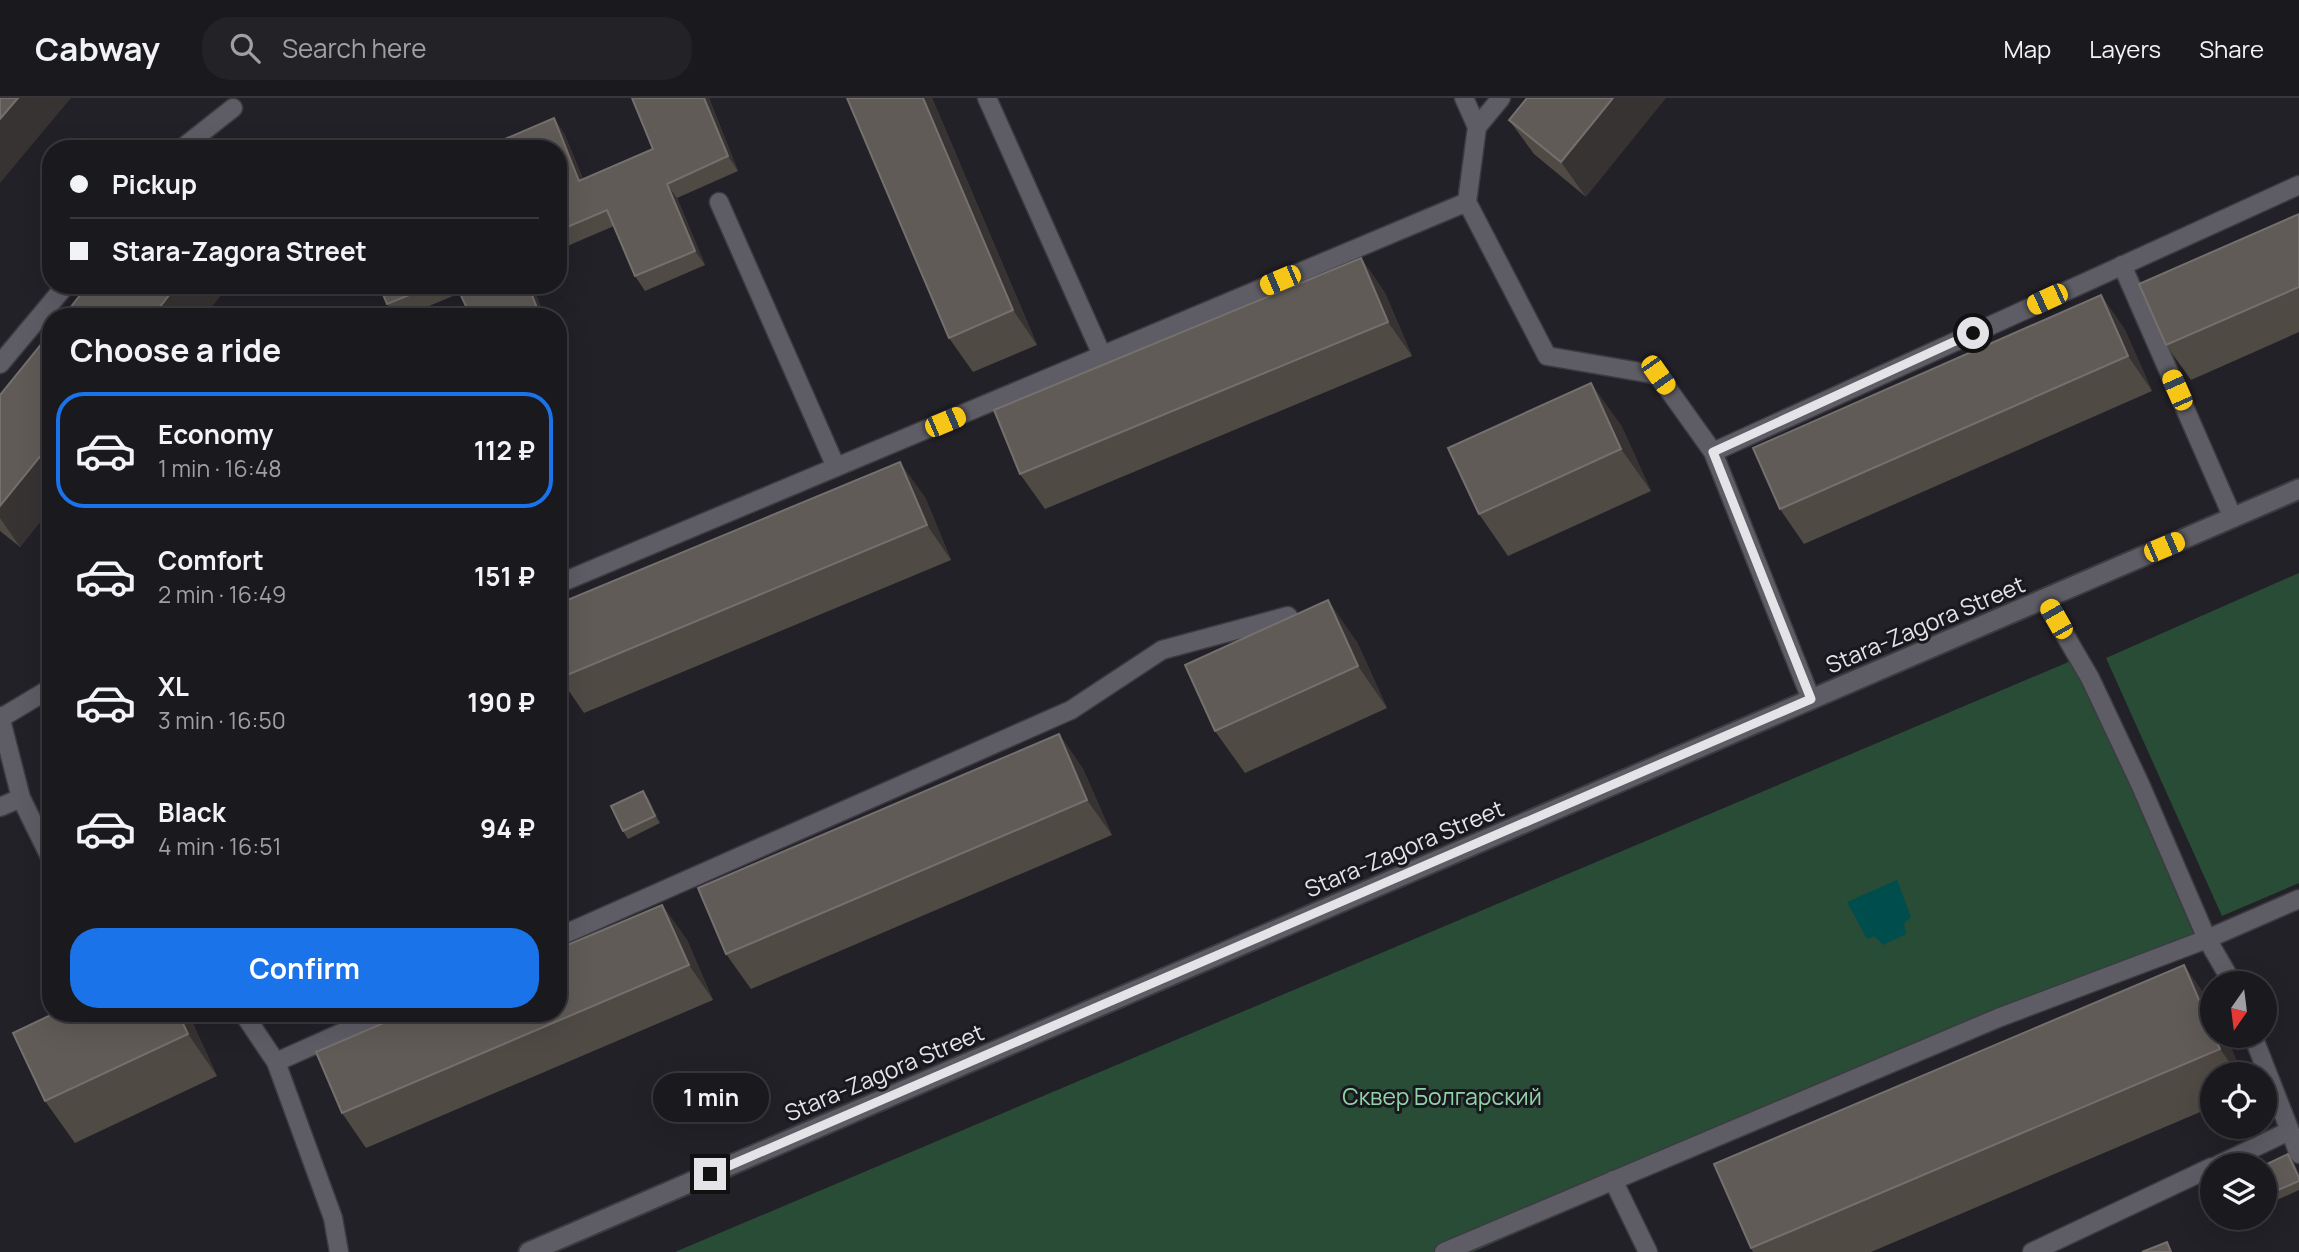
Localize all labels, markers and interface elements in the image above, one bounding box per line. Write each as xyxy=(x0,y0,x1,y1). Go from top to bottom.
search box xyxy=(202,17,692,80)
text: Cabway xyxy=(35,26,160,71)
icon: search xyxy=(226,29,264,67)
text: Search here xyxy=(282,30,427,66)
text: Map xyxy=(2004,32,2051,65)
text: Layers xyxy=(2089,32,2161,65)
text: Share xyxy=(2199,32,2264,65)
text: Pickup xyxy=(112,166,197,202)
text: Stara-Zagora Street xyxy=(112,233,367,269)
car xyxy=(1257,262,1304,298)
car xyxy=(2024,281,2071,317)
route start xyxy=(1957,317,1989,349)
text: Choose a ride xyxy=(70,328,281,372)
car xyxy=(1638,352,1679,398)
car xyxy=(2159,367,2196,413)
car xyxy=(922,404,969,440)
text: Economy xyxy=(158,416,273,452)
icon: car xyxy=(74,419,137,482)
text: 112 ₽ xyxy=(474,432,535,468)
text: 1 min · 16:48 xyxy=(158,452,282,484)
car xyxy=(2141,529,2188,565)
text: Comfort xyxy=(158,542,264,578)
icon: car xyxy=(74,545,137,608)
text: 151 ₽ xyxy=(474,558,535,594)
street label: Stara-Zagora Street xyxy=(1821,568,2029,680)
text: 2 min · 16:49 xyxy=(158,578,286,610)
car xyxy=(2037,596,2076,642)
text: XL xyxy=(158,668,189,704)
icon: car xyxy=(74,671,137,734)
text: 190 ₽ xyxy=(467,684,535,720)
text: 3 min · 16:50 xyxy=(158,704,286,736)
street label: Stara-Zagora Street xyxy=(1300,792,1508,904)
text: Black xyxy=(158,794,226,830)
icon: car xyxy=(74,797,137,860)
text: 94 ₽ xyxy=(480,810,535,846)
text: 4 min · 16:51 xyxy=(158,830,281,862)
button: Confirm xyxy=(70,928,539,1008)
north arrow xyxy=(2200,971,2277,1048)
map controls xyxy=(2200,971,2277,1230)
street label: Stara-Zagora Street xyxy=(780,1016,988,1128)
button: locate xyxy=(2200,1062,2277,1139)
callout: 1 min xyxy=(652,1072,768,1122)
park label: Сквер Болгарский xyxy=(1342,1080,1542,1112)
text: 1 min xyxy=(683,1081,739,1113)
button: layers xyxy=(2200,1153,2277,1230)
route end xyxy=(694,1158,726,1190)

